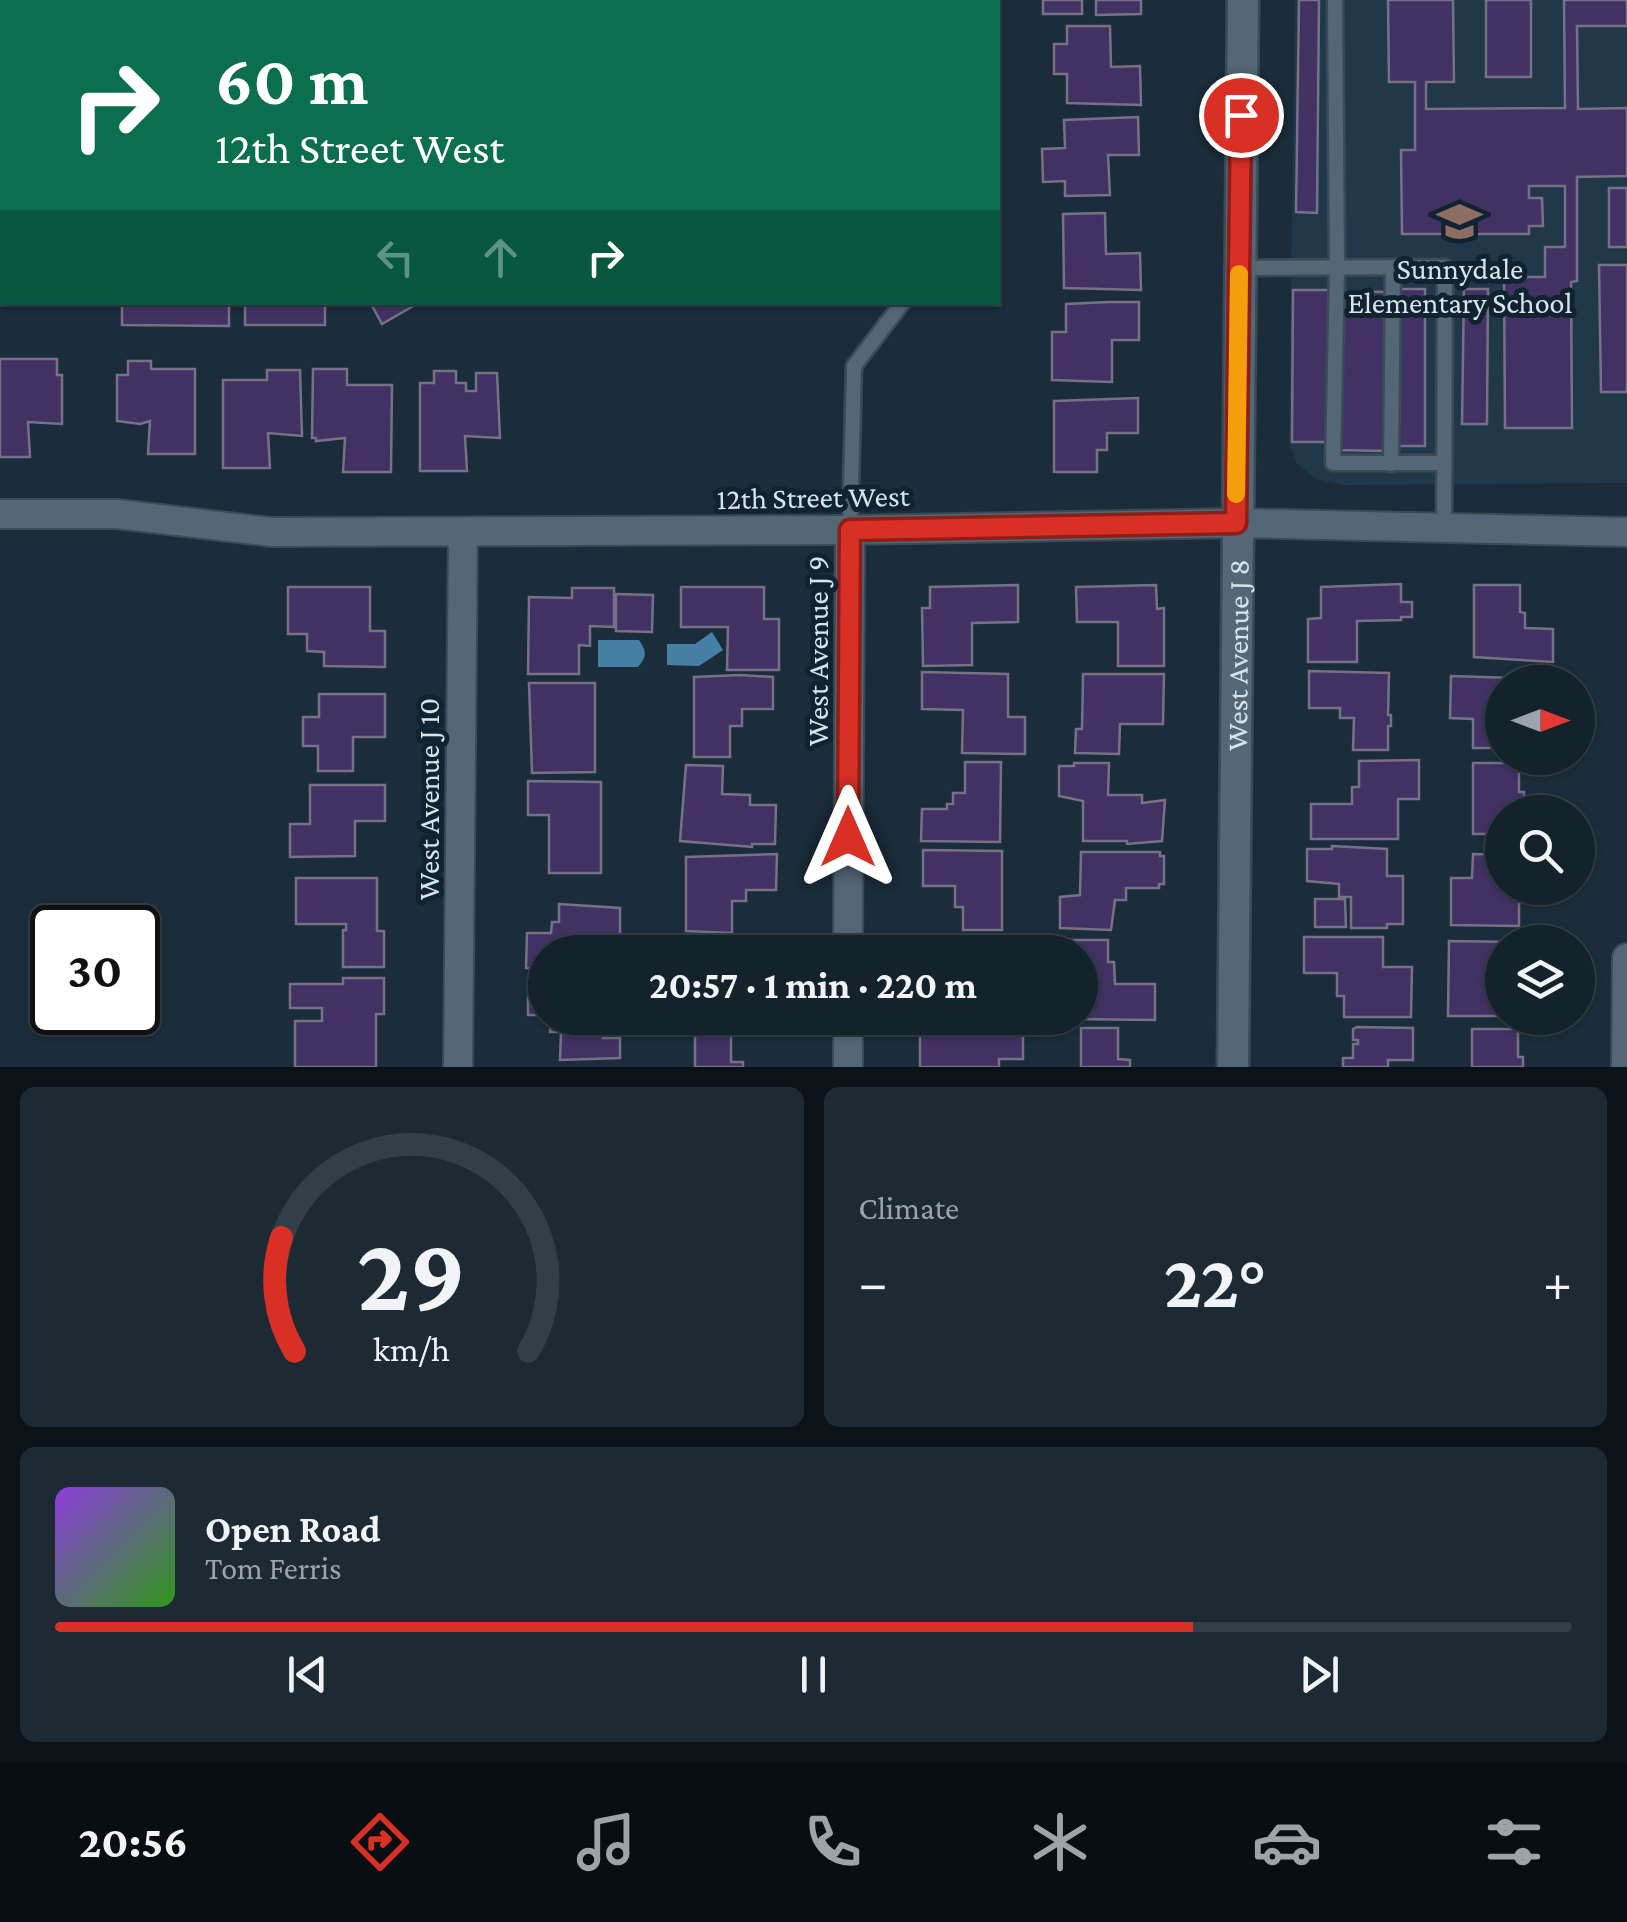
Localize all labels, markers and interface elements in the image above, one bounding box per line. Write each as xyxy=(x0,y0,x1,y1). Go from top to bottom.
icon: right xyxy=(50,40,180,170)
text: 60 m xyxy=(215,41,368,119)
pin xyxy=(1199,73,1284,158)
icon: arrive xyxy=(1214,88,1269,143)
text: 12th Street West xyxy=(215,123,505,173)
school or university icon: Sunnydale Elementary School xyxy=(1436,197,1484,245)
icon: left xyxy=(368,230,423,285)
icon: ahead xyxy=(473,230,528,285)
icon: right xyxy=(578,230,633,285)
place label: Sunnydale Elementary School xyxy=(1348,252,1572,320)
street label: 12th Street West xyxy=(716,479,911,515)
street label: West Avenue J 9 xyxy=(801,556,834,746)
street label: West Avenue J 8 xyxy=(1219,559,1254,751)
north arrow xyxy=(1485,665,1595,775)
map controls xyxy=(1485,665,1595,1035)
street label: West Avenue J 10 xyxy=(412,698,445,900)
position arrow xyxy=(796,785,900,889)
button: search xyxy=(1485,795,1595,905)
speed limit sign: 30 xyxy=(30,905,160,1035)
button: layers xyxy=(1485,925,1595,1035)
text: 20:57 · 1 min · 220 m xyxy=(649,964,977,1006)
text: Climate xyxy=(859,1190,959,1226)
text: 29 xyxy=(357,1216,466,1331)
text: 22° xyxy=(1164,1240,1267,1323)
text: − xyxy=(859,1252,888,1313)
text: + xyxy=(1543,1252,1572,1313)
text: km/h xyxy=(373,1329,450,1369)
text: Open Road xyxy=(205,1508,381,1550)
text: Tom Ferris xyxy=(205,1550,342,1586)
icon: previous xyxy=(280,1647,335,1702)
icon: pause xyxy=(786,1647,841,1702)
icon: next xyxy=(1292,1647,1347,1702)
icon: directions xyxy=(345,1807,415,1877)
icon: music xyxy=(571,1807,641,1877)
icon: phone xyxy=(798,1807,868,1877)
icon: climate xyxy=(1025,1807,1095,1877)
icon: car xyxy=(1252,1807,1322,1877)
icon: filters xyxy=(1479,1807,1549,1877)
text: 20:56 xyxy=(78,1817,188,1867)

